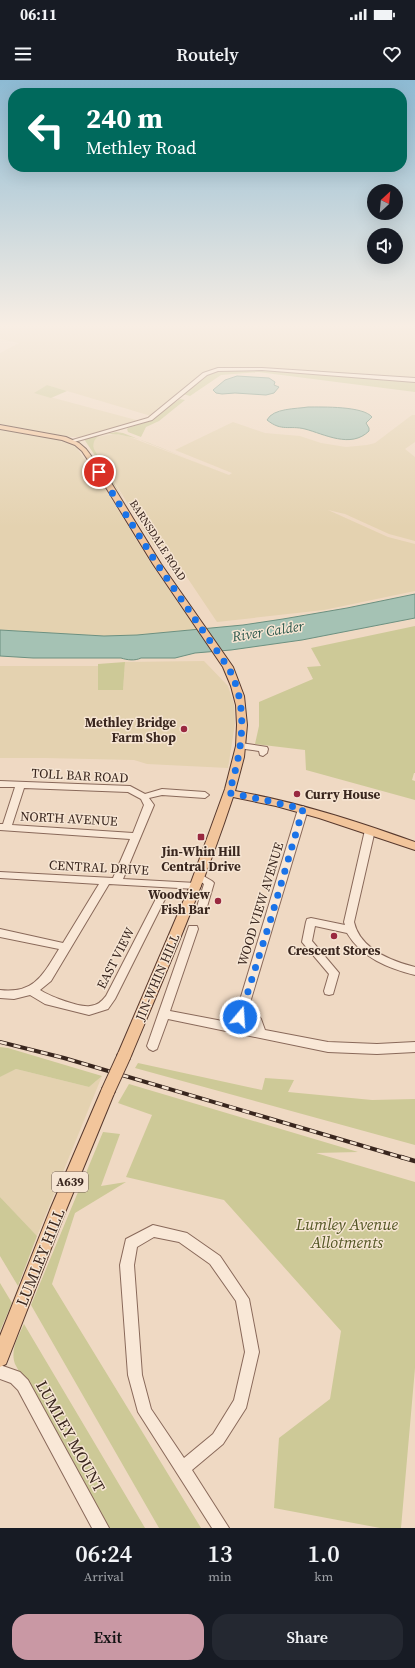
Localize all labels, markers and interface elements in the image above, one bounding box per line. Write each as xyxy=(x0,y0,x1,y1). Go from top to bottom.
text: 06:11 xyxy=(20,4,57,25)
text: Routely xyxy=(176,42,239,67)
icon: menu xyxy=(12,43,34,65)
icon: heart xyxy=(381,43,403,65)
text: 240 m xyxy=(86,99,163,137)
icon: left xyxy=(20,104,72,156)
text: Methley Road xyxy=(86,135,196,160)
north arrow xyxy=(367,184,403,220)
map controls xyxy=(367,184,403,264)
button: sound xyxy=(367,228,403,264)
pin xyxy=(82,455,116,489)
icon: arrive xyxy=(88,461,110,483)
street label: BARNSDALE ROAD xyxy=(126,497,189,584)
water label: River Calder xyxy=(230,615,306,647)
place label: Methley Bridge Farm Shop xyxy=(85,714,176,746)
marker: Methley Bridge Farm Shop xyxy=(179,724,189,734)
street label: TOLL BAR ROAD xyxy=(31,764,129,787)
place label: Curry House xyxy=(305,786,381,803)
marker: Curry House xyxy=(292,789,302,799)
street label: NORTH AVENUE xyxy=(20,807,118,830)
marker: Jin-Whin Hill Central Drive xyxy=(196,832,206,842)
street label: WOOD VIEW AVENUE xyxy=(234,840,287,968)
place label: Jin-Whin Hill Central Drive xyxy=(160,843,241,875)
street label: CENTRAL DRIVE xyxy=(49,856,150,879)
place label: Woodview Fish Bar xyxy=(148,886,211,918)
marker: Woodview Fish Bar xyxy=(213,896,223,906)
street label: EAST VIEW xyxy=(93,924,138,992)
street label: JIN-WHIN HILL xyxy=(131,931,184,1024)
marker: Crescent Stores xyxy=(329,931,339,941)
place label: Crescent Stores xyxy=(288,942,380,959)
position arrow xyxy=(219,996,261,1038)
road number: A639 xyxy=(52,1172,88,1192)
street label: LUMLEY HILL xyxy=(10,1205,70,1309)
park label: Lumley Avenue Allotments xyxy=(295,1213,398,1253)
street label: LUMLEY MOUNT xyxy=(31,1376,111,1496)
text: 06:24 xyxy=(75,1537,132,1570)
text: 13 xyxy=(207,1537,232,1570)
text: 1.0 xyxy=(308,1537,340,1570)
text: Arrival xyxy=(84,1568,124,1585)
text: min xyxy=(208,1568,232,1585)
text: km xyxy=(314,1568,333,1585)
button: Exit xyxy=(12,1614,204,1660)
button: Share xyxy=(212,1614,403,1660)

